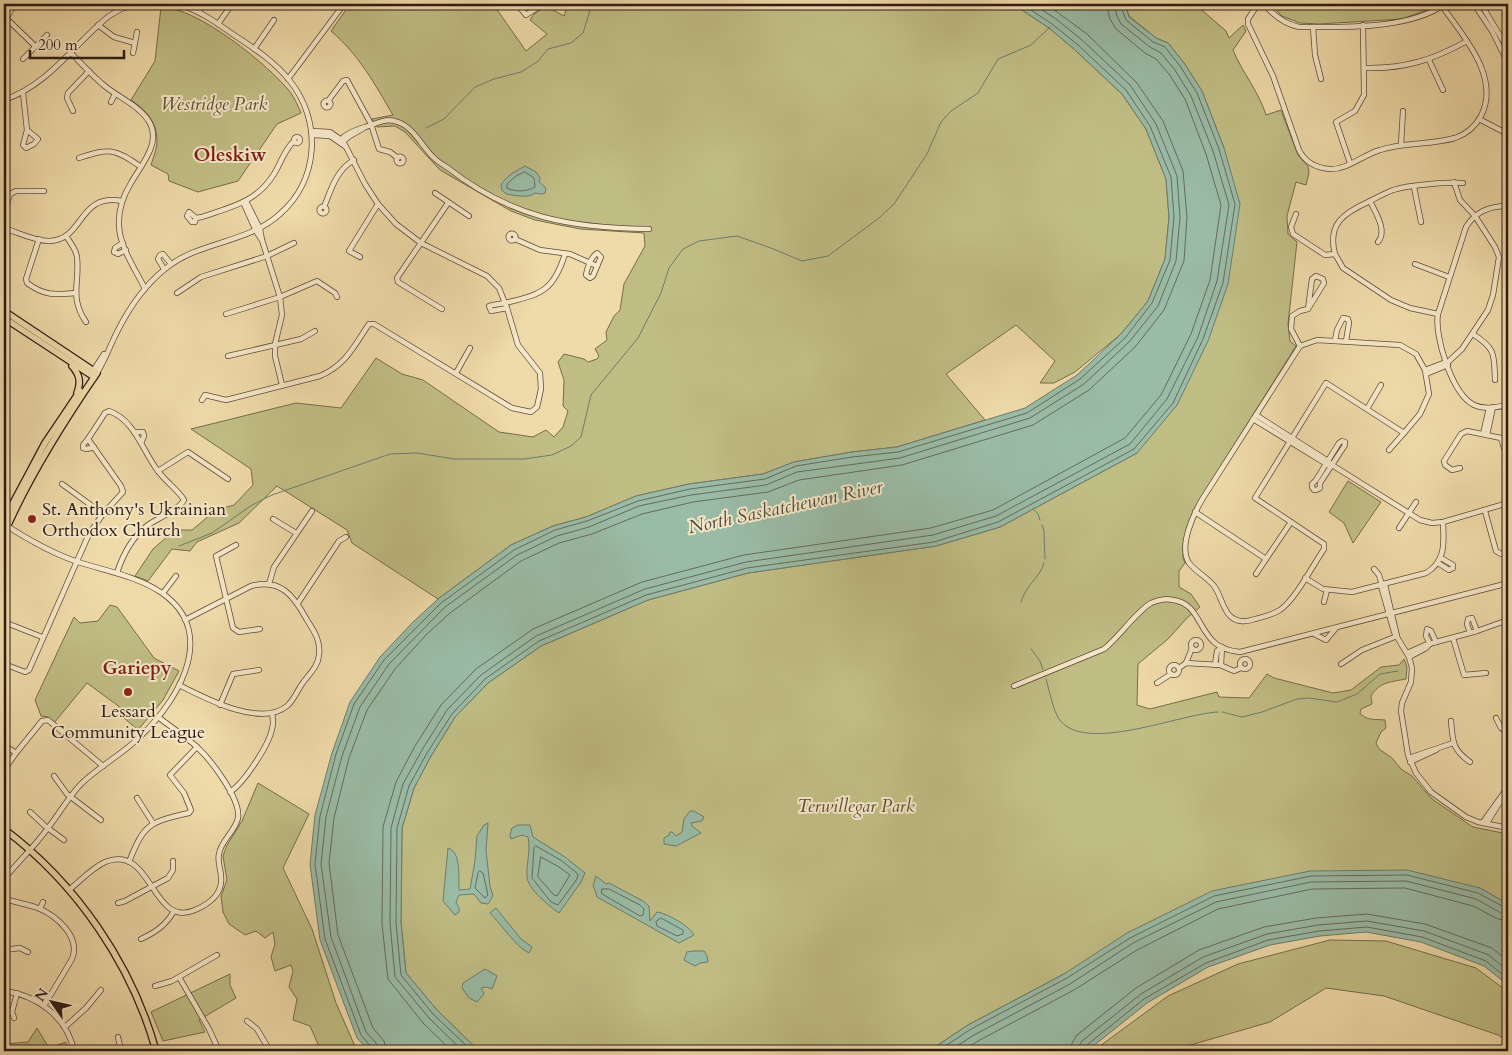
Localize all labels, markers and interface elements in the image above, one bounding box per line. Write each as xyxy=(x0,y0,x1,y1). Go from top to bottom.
scale bar xyxy=(30,28,124,60)
text: 200 m xyxy=(38,35,78,55)
park label: Westridge Park xyxy=(161,92,267,117)
district label: Oleskiw xyxy=(194,142,266,168)
water label: North Saskatchewan River xyxy=(686,473,886,540)
place label: St. Anthony's Ukrainian Orthodox Church xyxy=(42,497,227,543)
marker: St. Anthony's Ukrainian Orthodox Church xyxy=(26,513,38,525)
district label: Gariepy xyxy=(102,655,172,681)
marker: Lessard Community League xyxy=(122,686,134,698)
place label: Lessard Community League xyxy=(51,699,205,745)
park label: Terwillegar Park xyxy=(797,794,915,819)
north arrow xyxy=(28,978,78,1028)
text: N xyxy=(30,985,53,1005)

